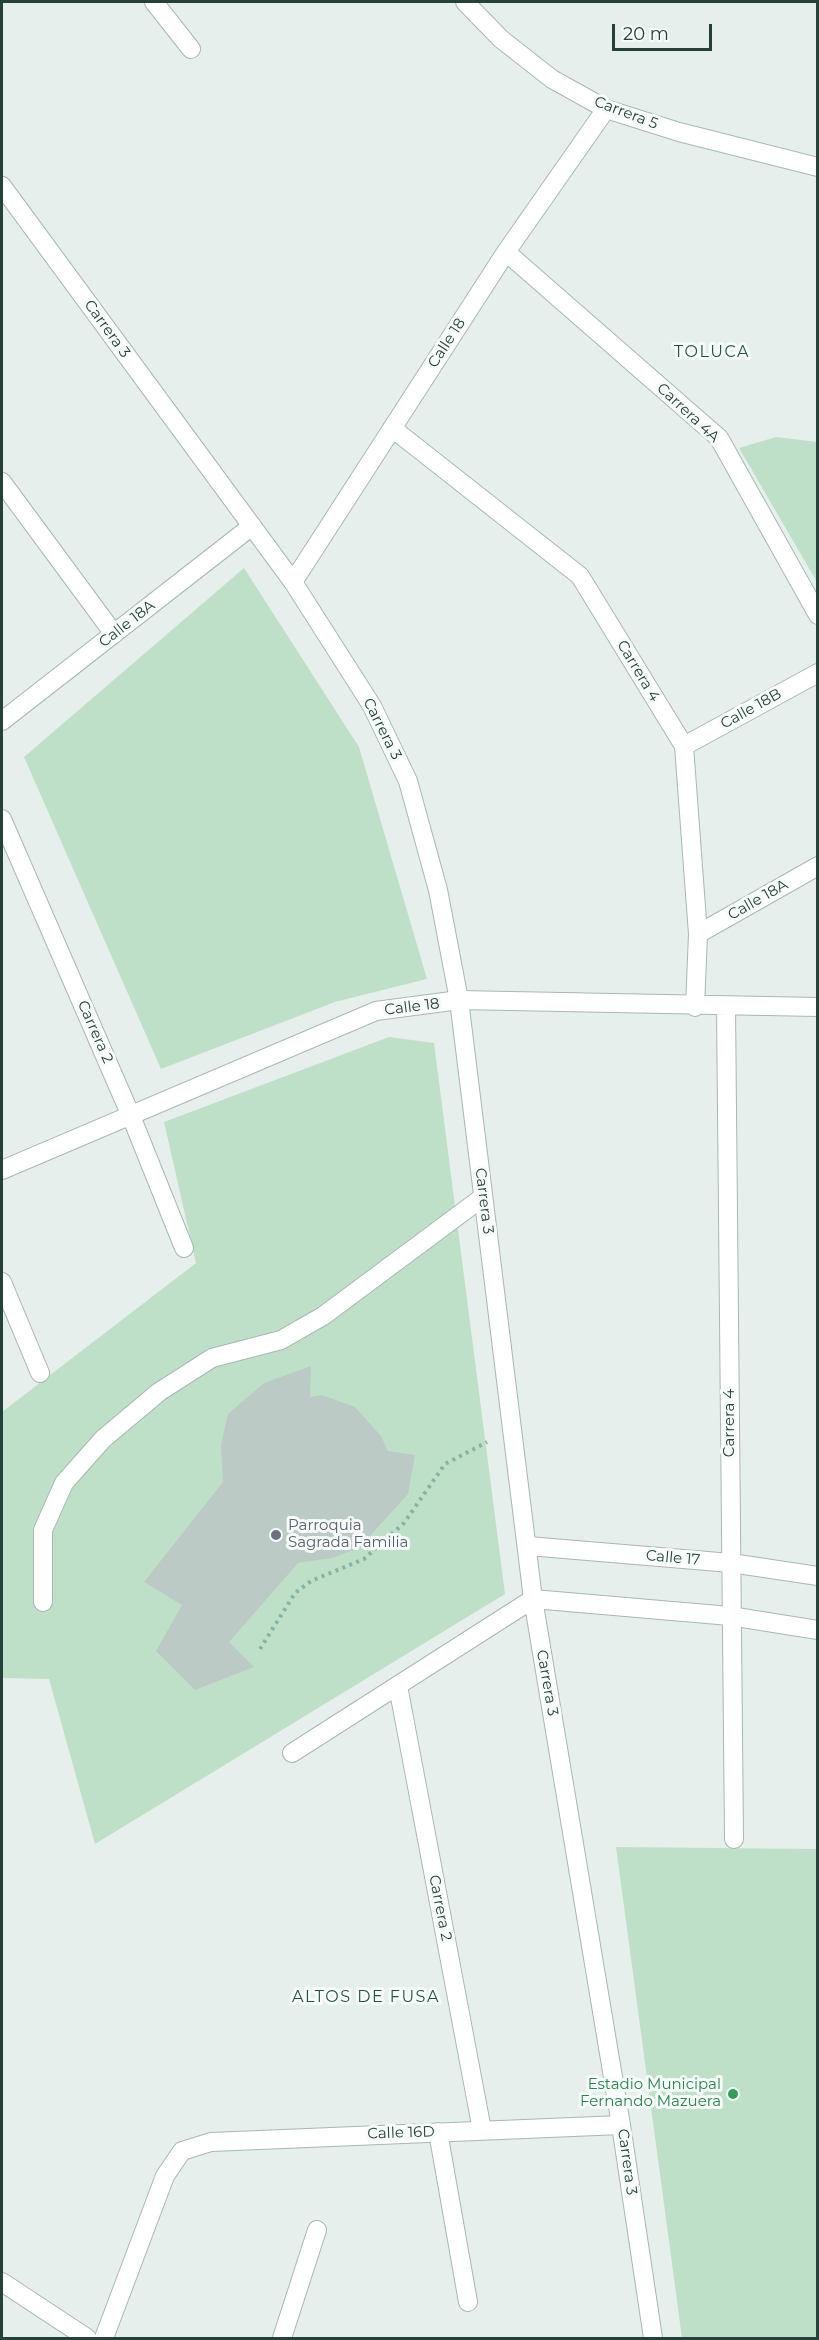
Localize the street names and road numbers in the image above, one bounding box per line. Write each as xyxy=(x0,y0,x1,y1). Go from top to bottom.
street label: Carrera 5 xyxy=(592,93,660,133)
street label: Carrera 3 xyxy=(80,297,134,361)
street label: Calle 18 xyxy=(424,315,470,371)
street label: Carrera 4A xyxy=(653,379,723,447)
street label: Calle 18A xyxy=(95,597,159,651)
street label: Carrera 4 xyxy=(613,637,663,705)
street label: Calle 18B xyxy=(717,685,785,733)
street label: Carrera 3 xyxy=(359,695,405,763)
street label: Calle 18A xyxy=(725,876,791,924)
street label: Calle 18 xyxy=(383,995,441,1019)
street label: Carrera 2 xyxy=(73,998,117,1066)
street label: Carrera 3 xyxy=(471,1167,497,1235)
street label: Carrera 4 xyxy=(721,1389,739,1457)
street label: Calle 17 xyxy=(645,1547,701,1569)
street label: Carrera 3 xyxy=(532,1649,562,1717)
street label: Carrera 2 xyxy=(425,1873,455,1943)
street label: Calle 16D xyxy=(367,2123,435,2143)
street label: Carrera 3 xyxy=(613,2128,641,2196)

